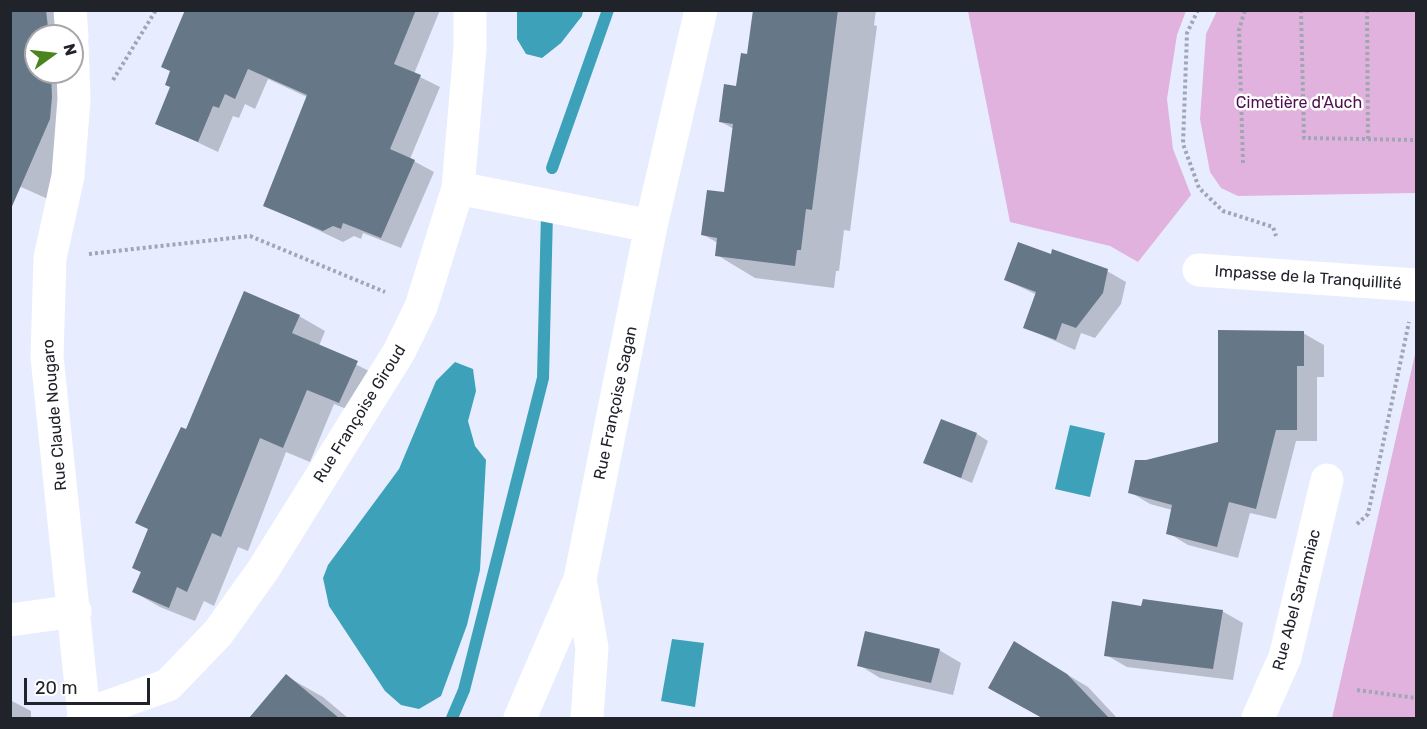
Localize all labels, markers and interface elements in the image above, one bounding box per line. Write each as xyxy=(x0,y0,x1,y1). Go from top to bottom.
north arrow xyxy=(24,24,84,84)
text: N xyxy=(59,42,81,58)
park label: Cimetière d'Auch xyxy=(1236,93,1362,113)
street label: Impasse de la Tranquillité xyxy=(1214,262,1402,294)
street label: Rue Françoise Sagan xyxy=(590,325,642,481)
street label: Rue Claude Nougaro xyxy=(39,339,71,491)
street label: Rue Françoise Giroud xyxy=(310,342,410,486)
street label: Rue Abel Sarramiac xyxy=(1269,527,1325,673)
scale bar xyxy=(27,666,153,704)
text: 20 m xyxy=(35,677,77,699)

